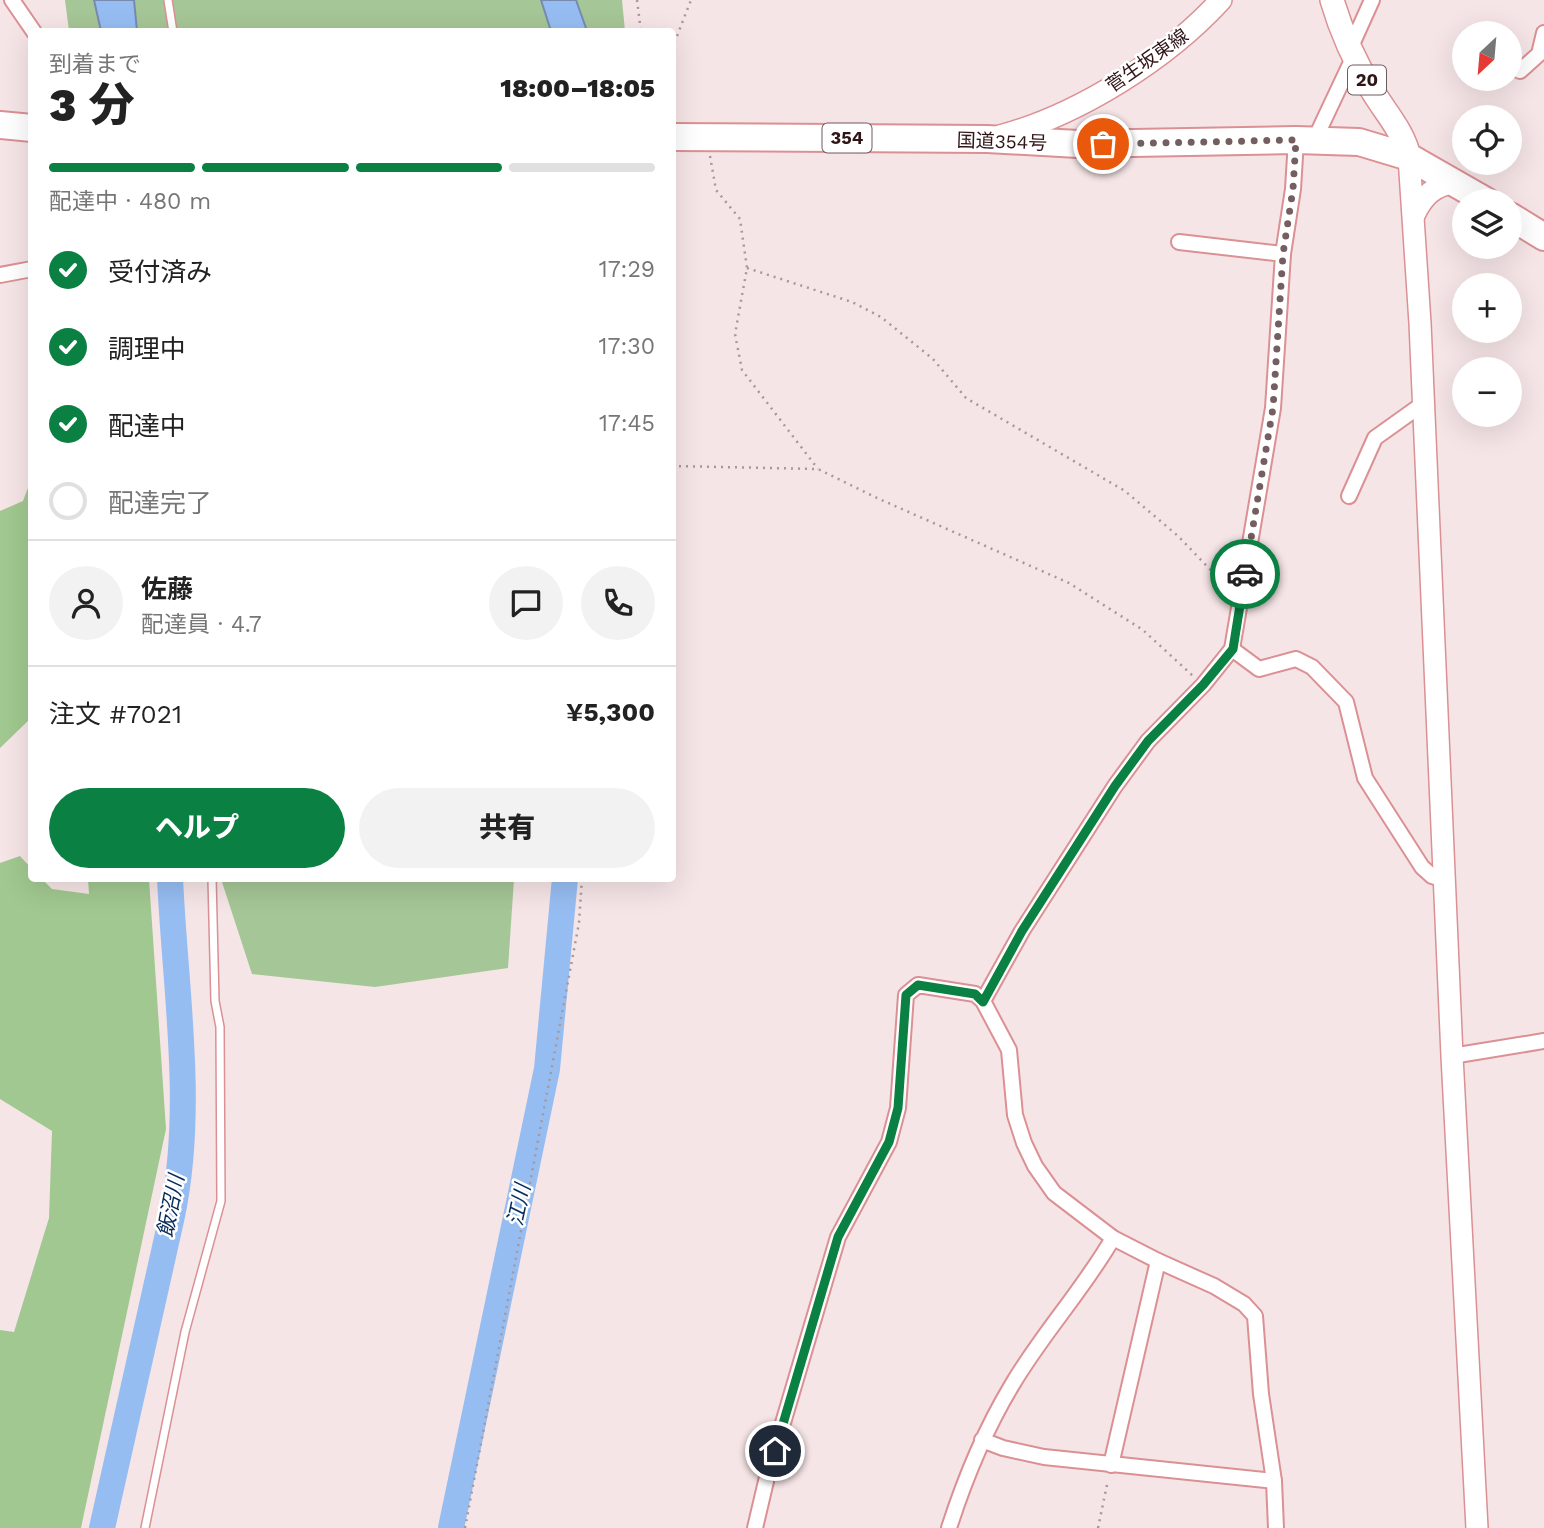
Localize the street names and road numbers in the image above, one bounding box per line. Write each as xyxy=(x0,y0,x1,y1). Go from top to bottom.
street label: 菅生坂東線 xyxy=(1102,24,1193,97)
road number: 20 xyxy=(1348,66,1386,94)
road number: 354 xyxy=(822,124,872,153)
street label: 国道354号 xyxy=(956,128,1048,155)

